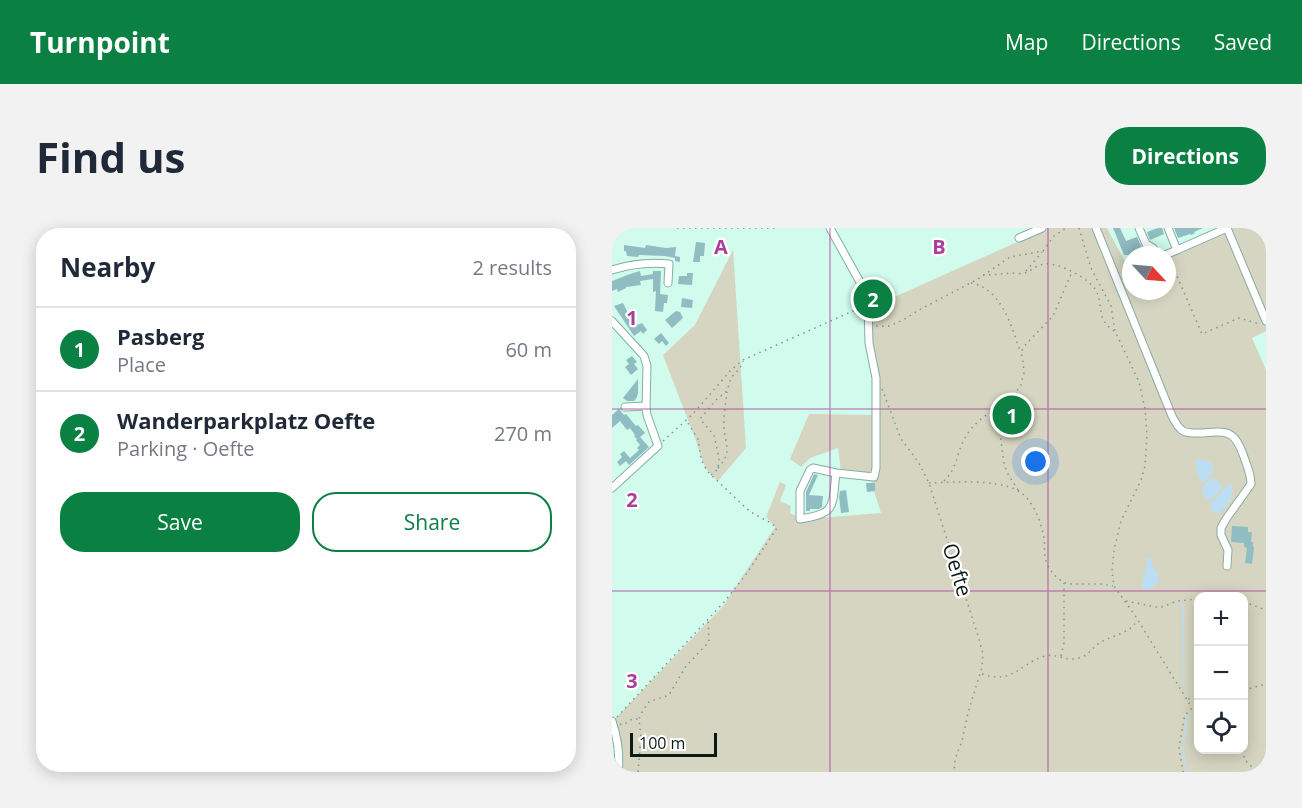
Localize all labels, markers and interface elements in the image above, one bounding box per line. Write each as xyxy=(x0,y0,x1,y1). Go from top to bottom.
text: Turnpoint xyxy=(30,23,170,61)
text: Map xyxy=(1005,28,1048,56)
text: Directions xyxy=(1081,28,1181,56)
text: Saved xyxy=(1214,28,1272,56)
button: Directions xyxy=(1105,127,1266,185)
text: Find us xyxy=(36,128,185,185)
text: A xyxy=(714,233,728,260)
text: B xyxy=(932,233,946,260)
north arrow xyxy=(1122,246,1176,300)
text: Nearby xyxy=(60,249,155,285)
text: 2 results xyxy=(472,254,552,281)
pin: 2 xyxy=(854,276,892,322)
text: 1 xyxy=(626,304,638,331)
text: Pasberg xyxy=(117,321,204,351)
text: 1 xyxy=(74,336,85,363)
text: 60 m xyxy=(505,336,552,363)
text: Place xyxy=(117,351,166,378)
pin: 1 xyxy=(992,392,1032,438)
text: Wanderparkplatz Oefte xyxy=(117,405,375,435)
text: 2 xyxy=(74,420,85,447)
text: 270 m xyxy=(494,420,552,447)
text: Parking · Oefte xyxy=(117,435,255,462)
your location xyxy=(1021,447,1050,476)
text: 2 xyxy=(626,486,638,513)
button: Save xyxy=(60,492,300,552)
button: Share xyxy=(312,492,552,552)
street label: Oefte xyxy=(937,540,979,600)
map controls xyxy=(1194,592,1248,754)
button: + xyxy=(1194,592,1248,646)
button: − xyxy=(1194,646,1248,700)
text: 3 xyxy=(626,667,638,694)
button: locate xyxy=(1194,700,1248,754)
scale bar xyxy=(630,730,717,758)
text: 100 m xyxy=(639,732,685,754)

